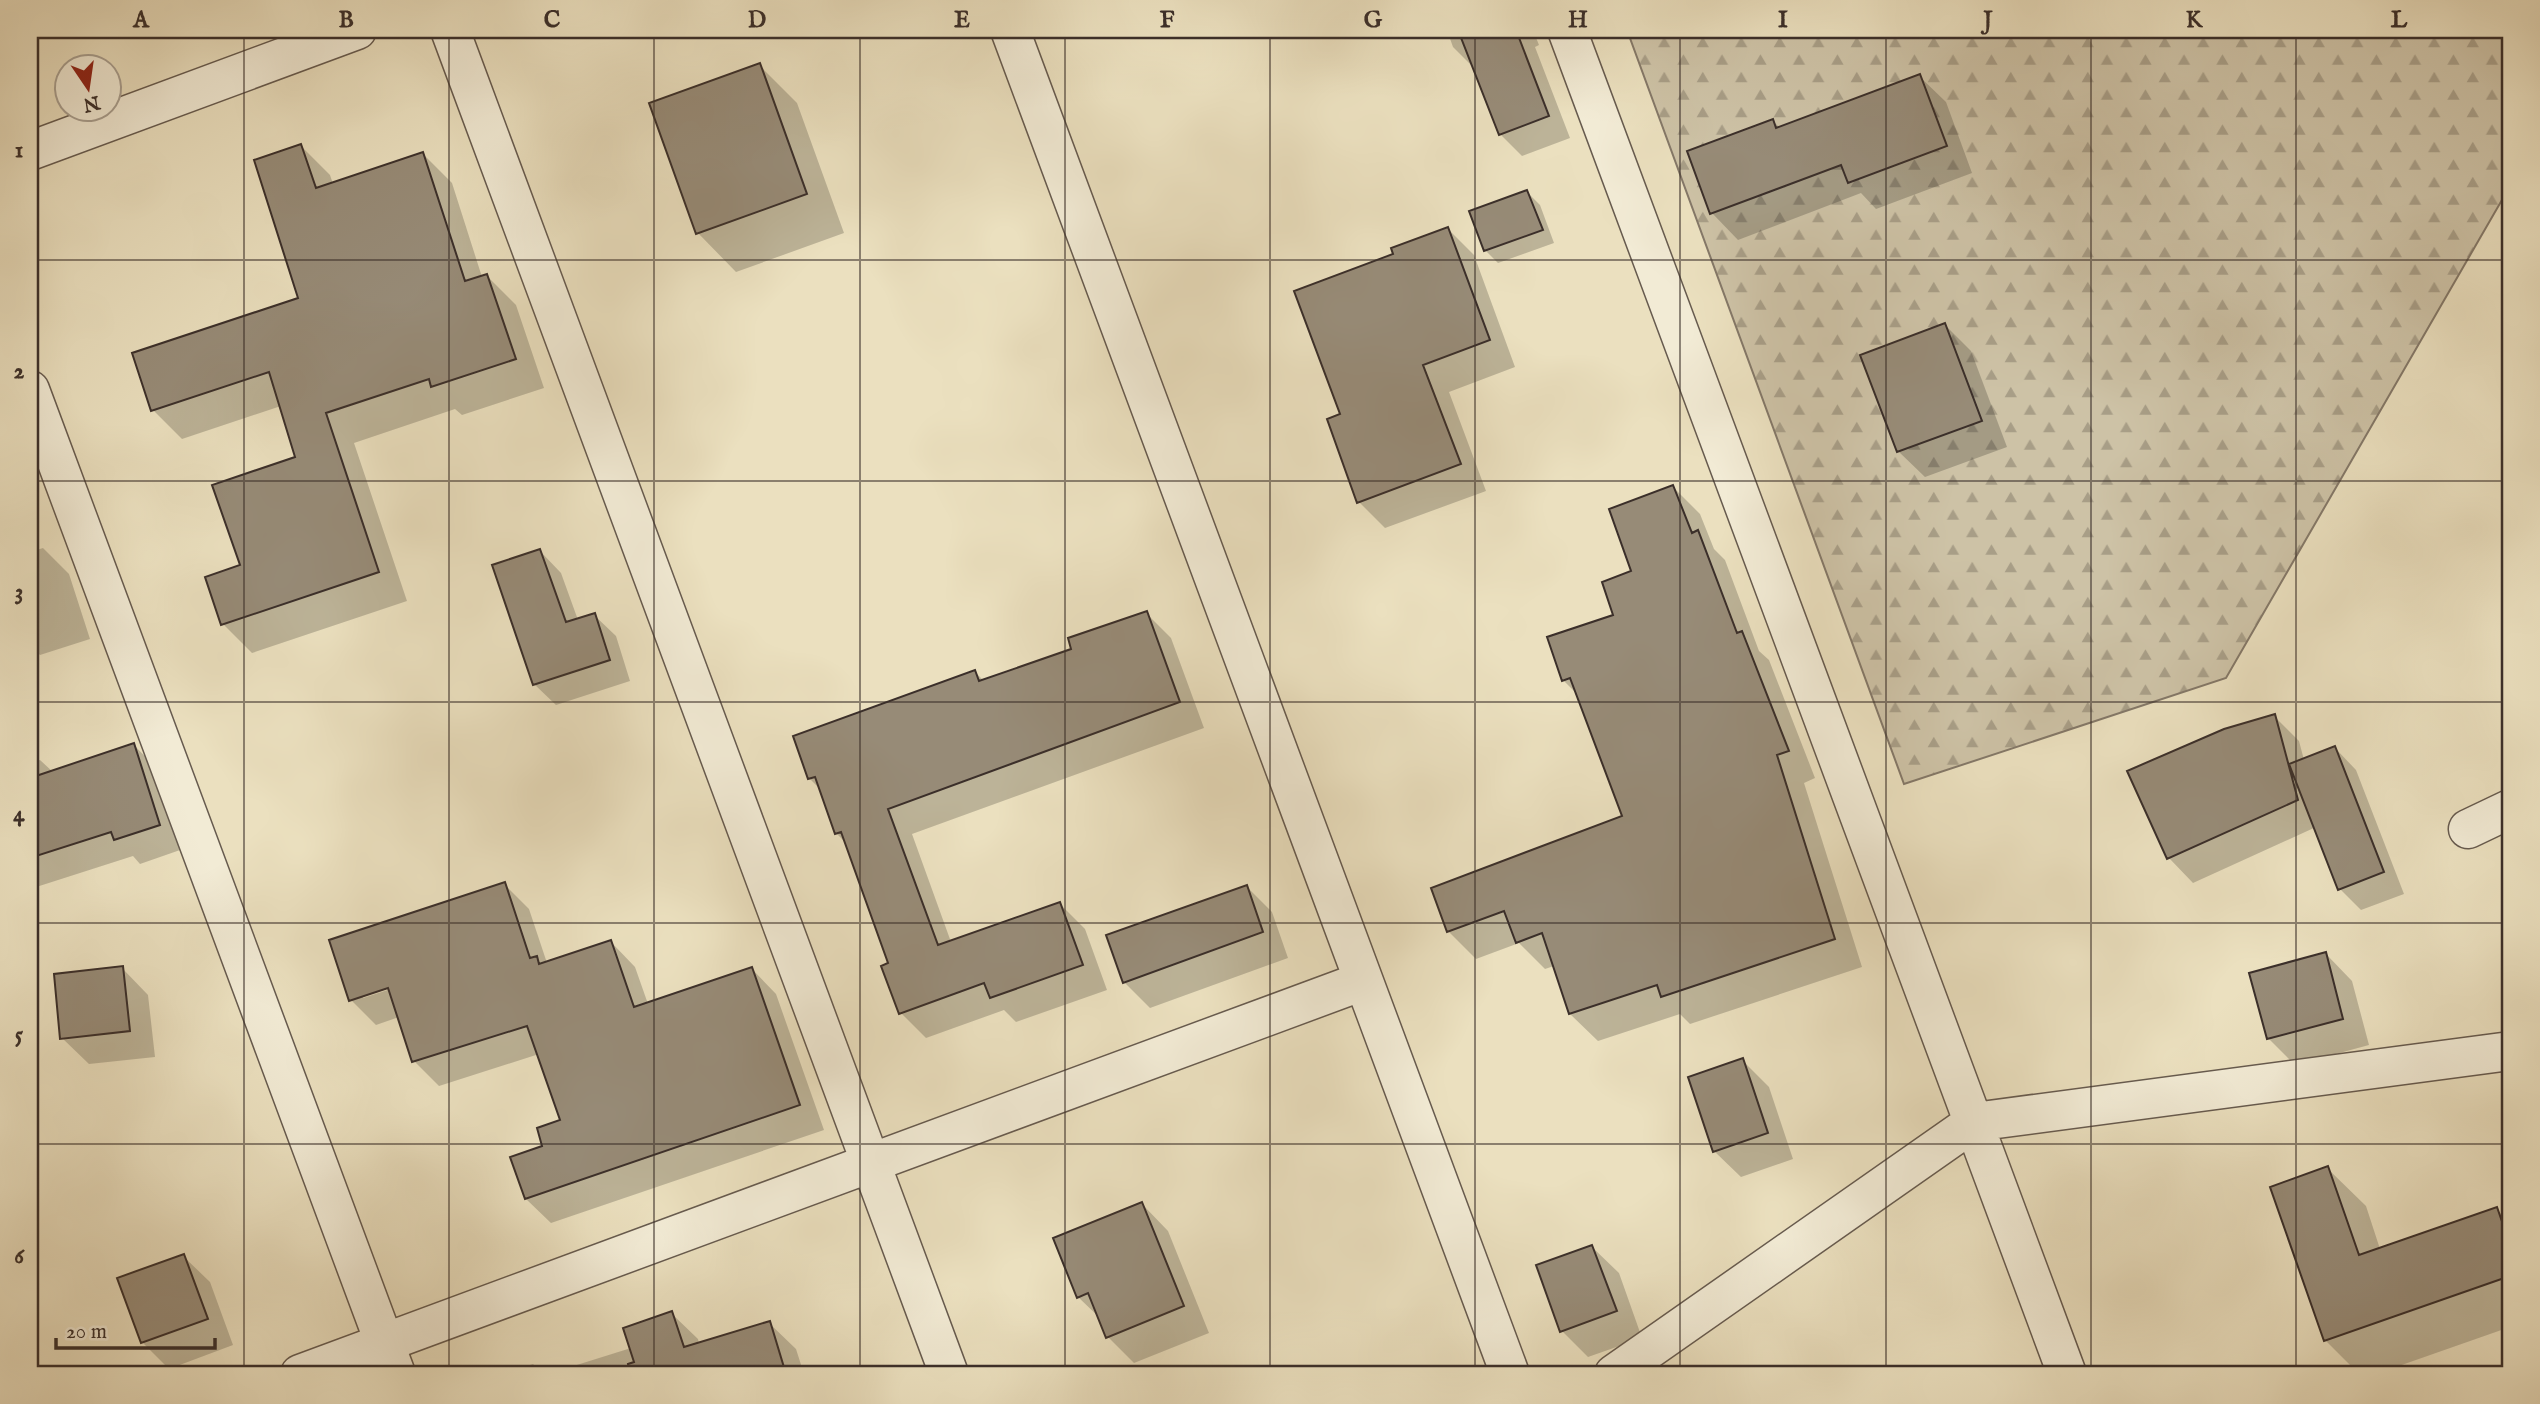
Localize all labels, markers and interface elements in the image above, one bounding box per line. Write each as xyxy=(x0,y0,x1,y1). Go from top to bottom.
text: A xyxy=(132,6,150,35)
text: B xyxy=(338,6,354,35)
text: C xyxy=(544,6,561,35)
text: D xyxy=(748,6,766,35)
text: E xyxy=(954,6,970,35)
text: F xyxy=(1160,6,1175,35)
text: G xyxy=(1364,6,1383,35)
text: H xyxy=(1568,6,1588,35)
text: I xyxy=(1778,6,1788,35)
text: J xyxy=(1980,6,1993,35)
text: K xyxy=(2186,6,2204,35)
text: L xyxy=(2391,6,2408,35)
north arrow xyxy=(52,52,122,122)
text: N xyxy=(80,89,103,116)
text: 1 xyxy=(15,136,23,165)
text: 2 xyxy=(14,357,25,386)
text: 3 xyxy=(15,578,23,607)
text: 4 xyxy=(13,800,25,829)
text: 5 xyxy=(15,1021,24,1050)
text: 6 xyxy=(14,1242,25,1271)
scale bar xyxy=(56,1306,215,1350)
text: 20 m xyxy=(66,1319,107,1346)

